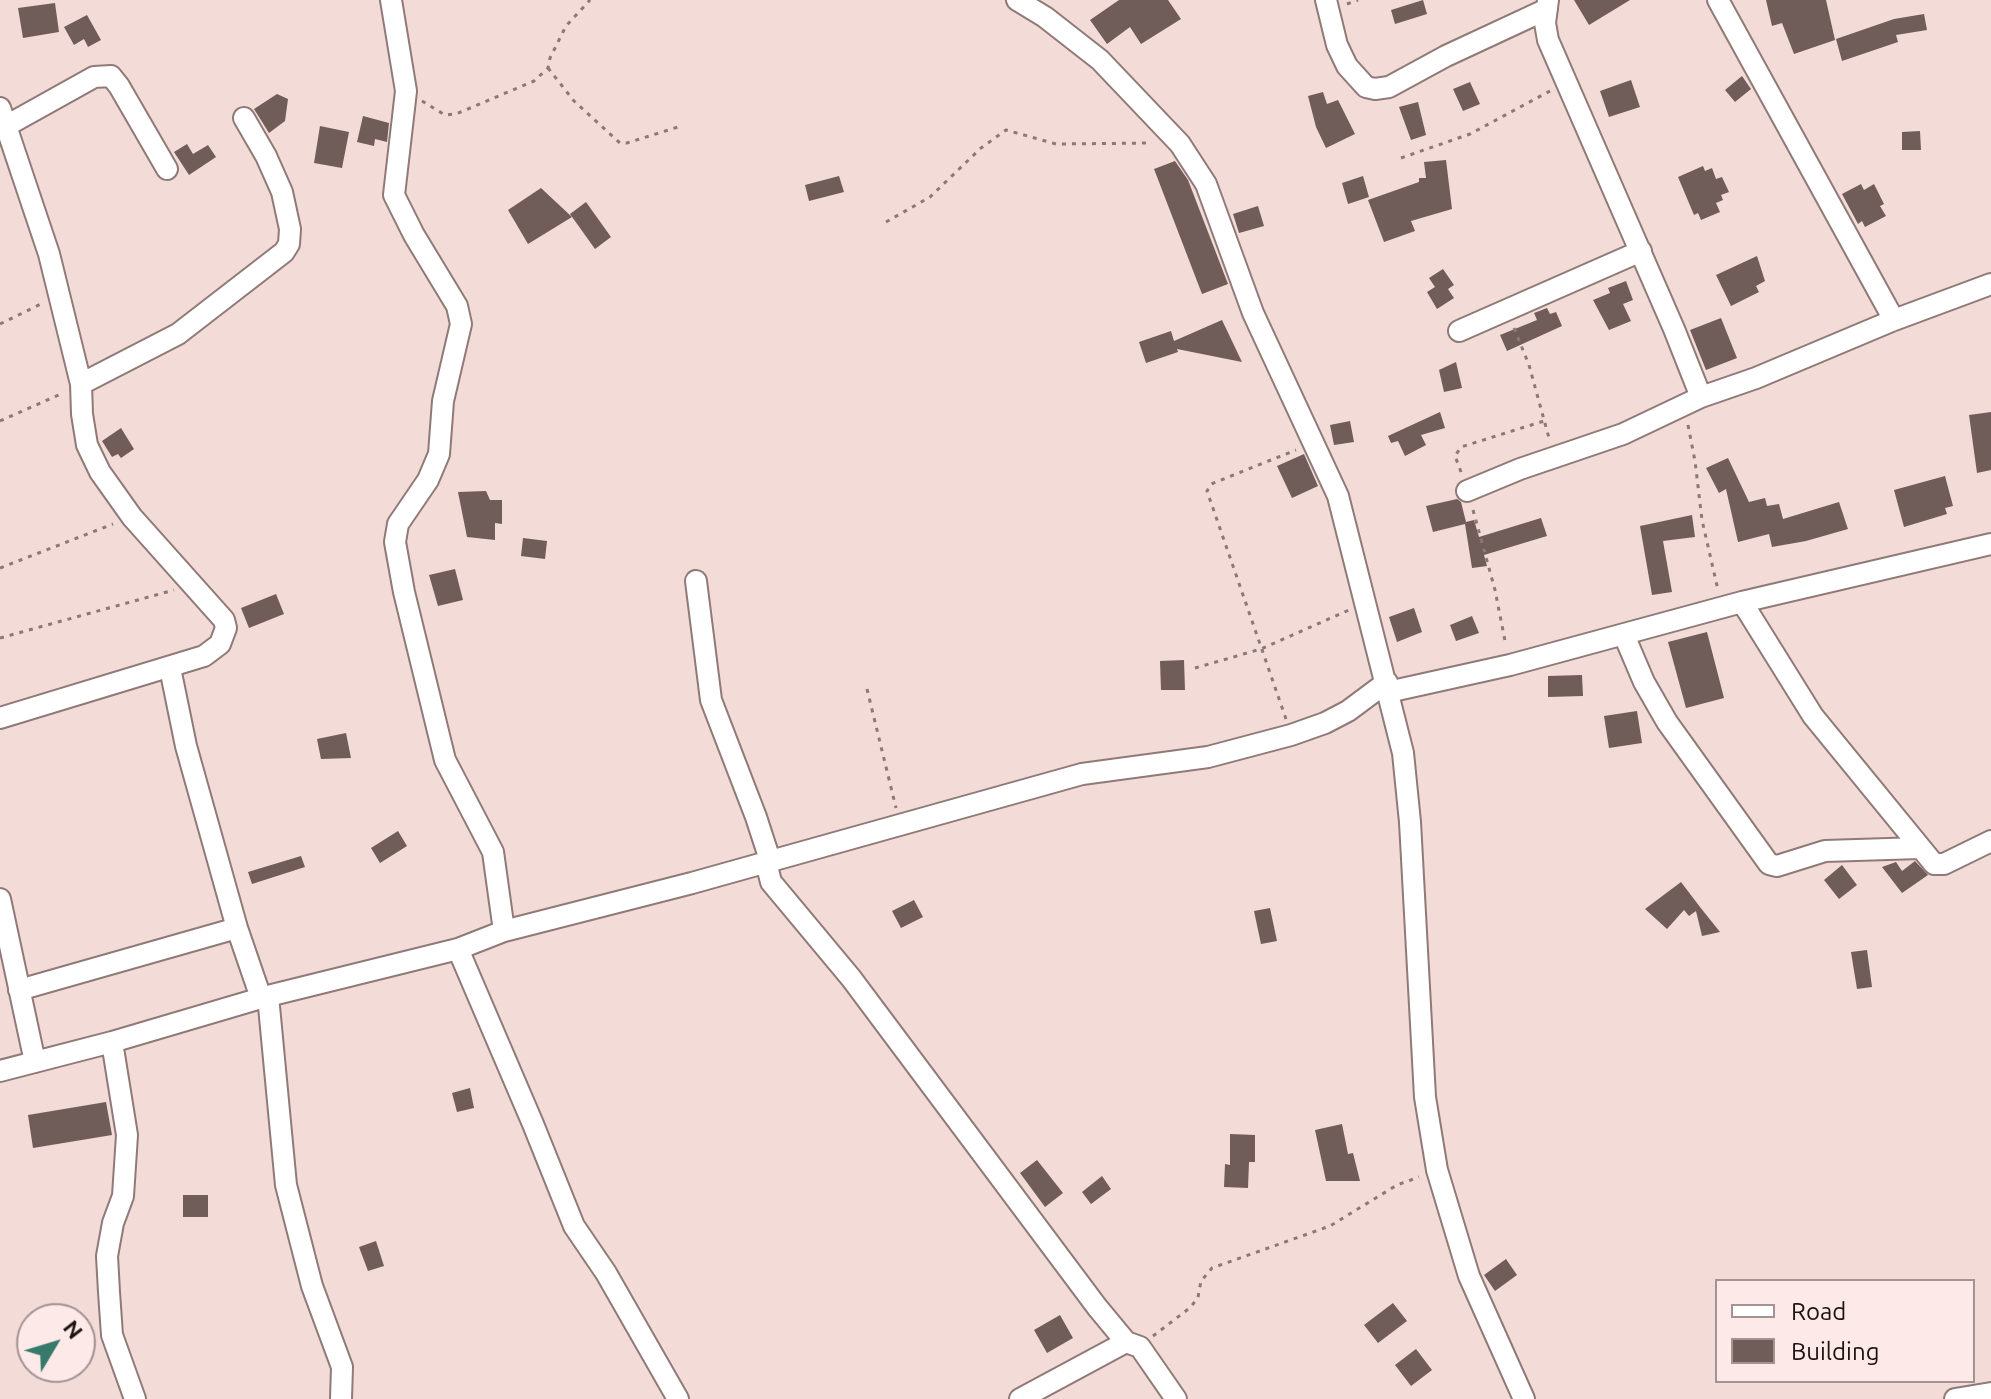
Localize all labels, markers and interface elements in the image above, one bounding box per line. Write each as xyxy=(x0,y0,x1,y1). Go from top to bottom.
legend xyxy=(1715,1279,1975,1383)
text: Road xyxy=(1791,1298,1846,1325)
north arrow xyxy=(16,1303,96,1383)
text: N xyxy=(59,1315,89,1343)
text: Building xyxy=(1791,1338,1879,1365)

